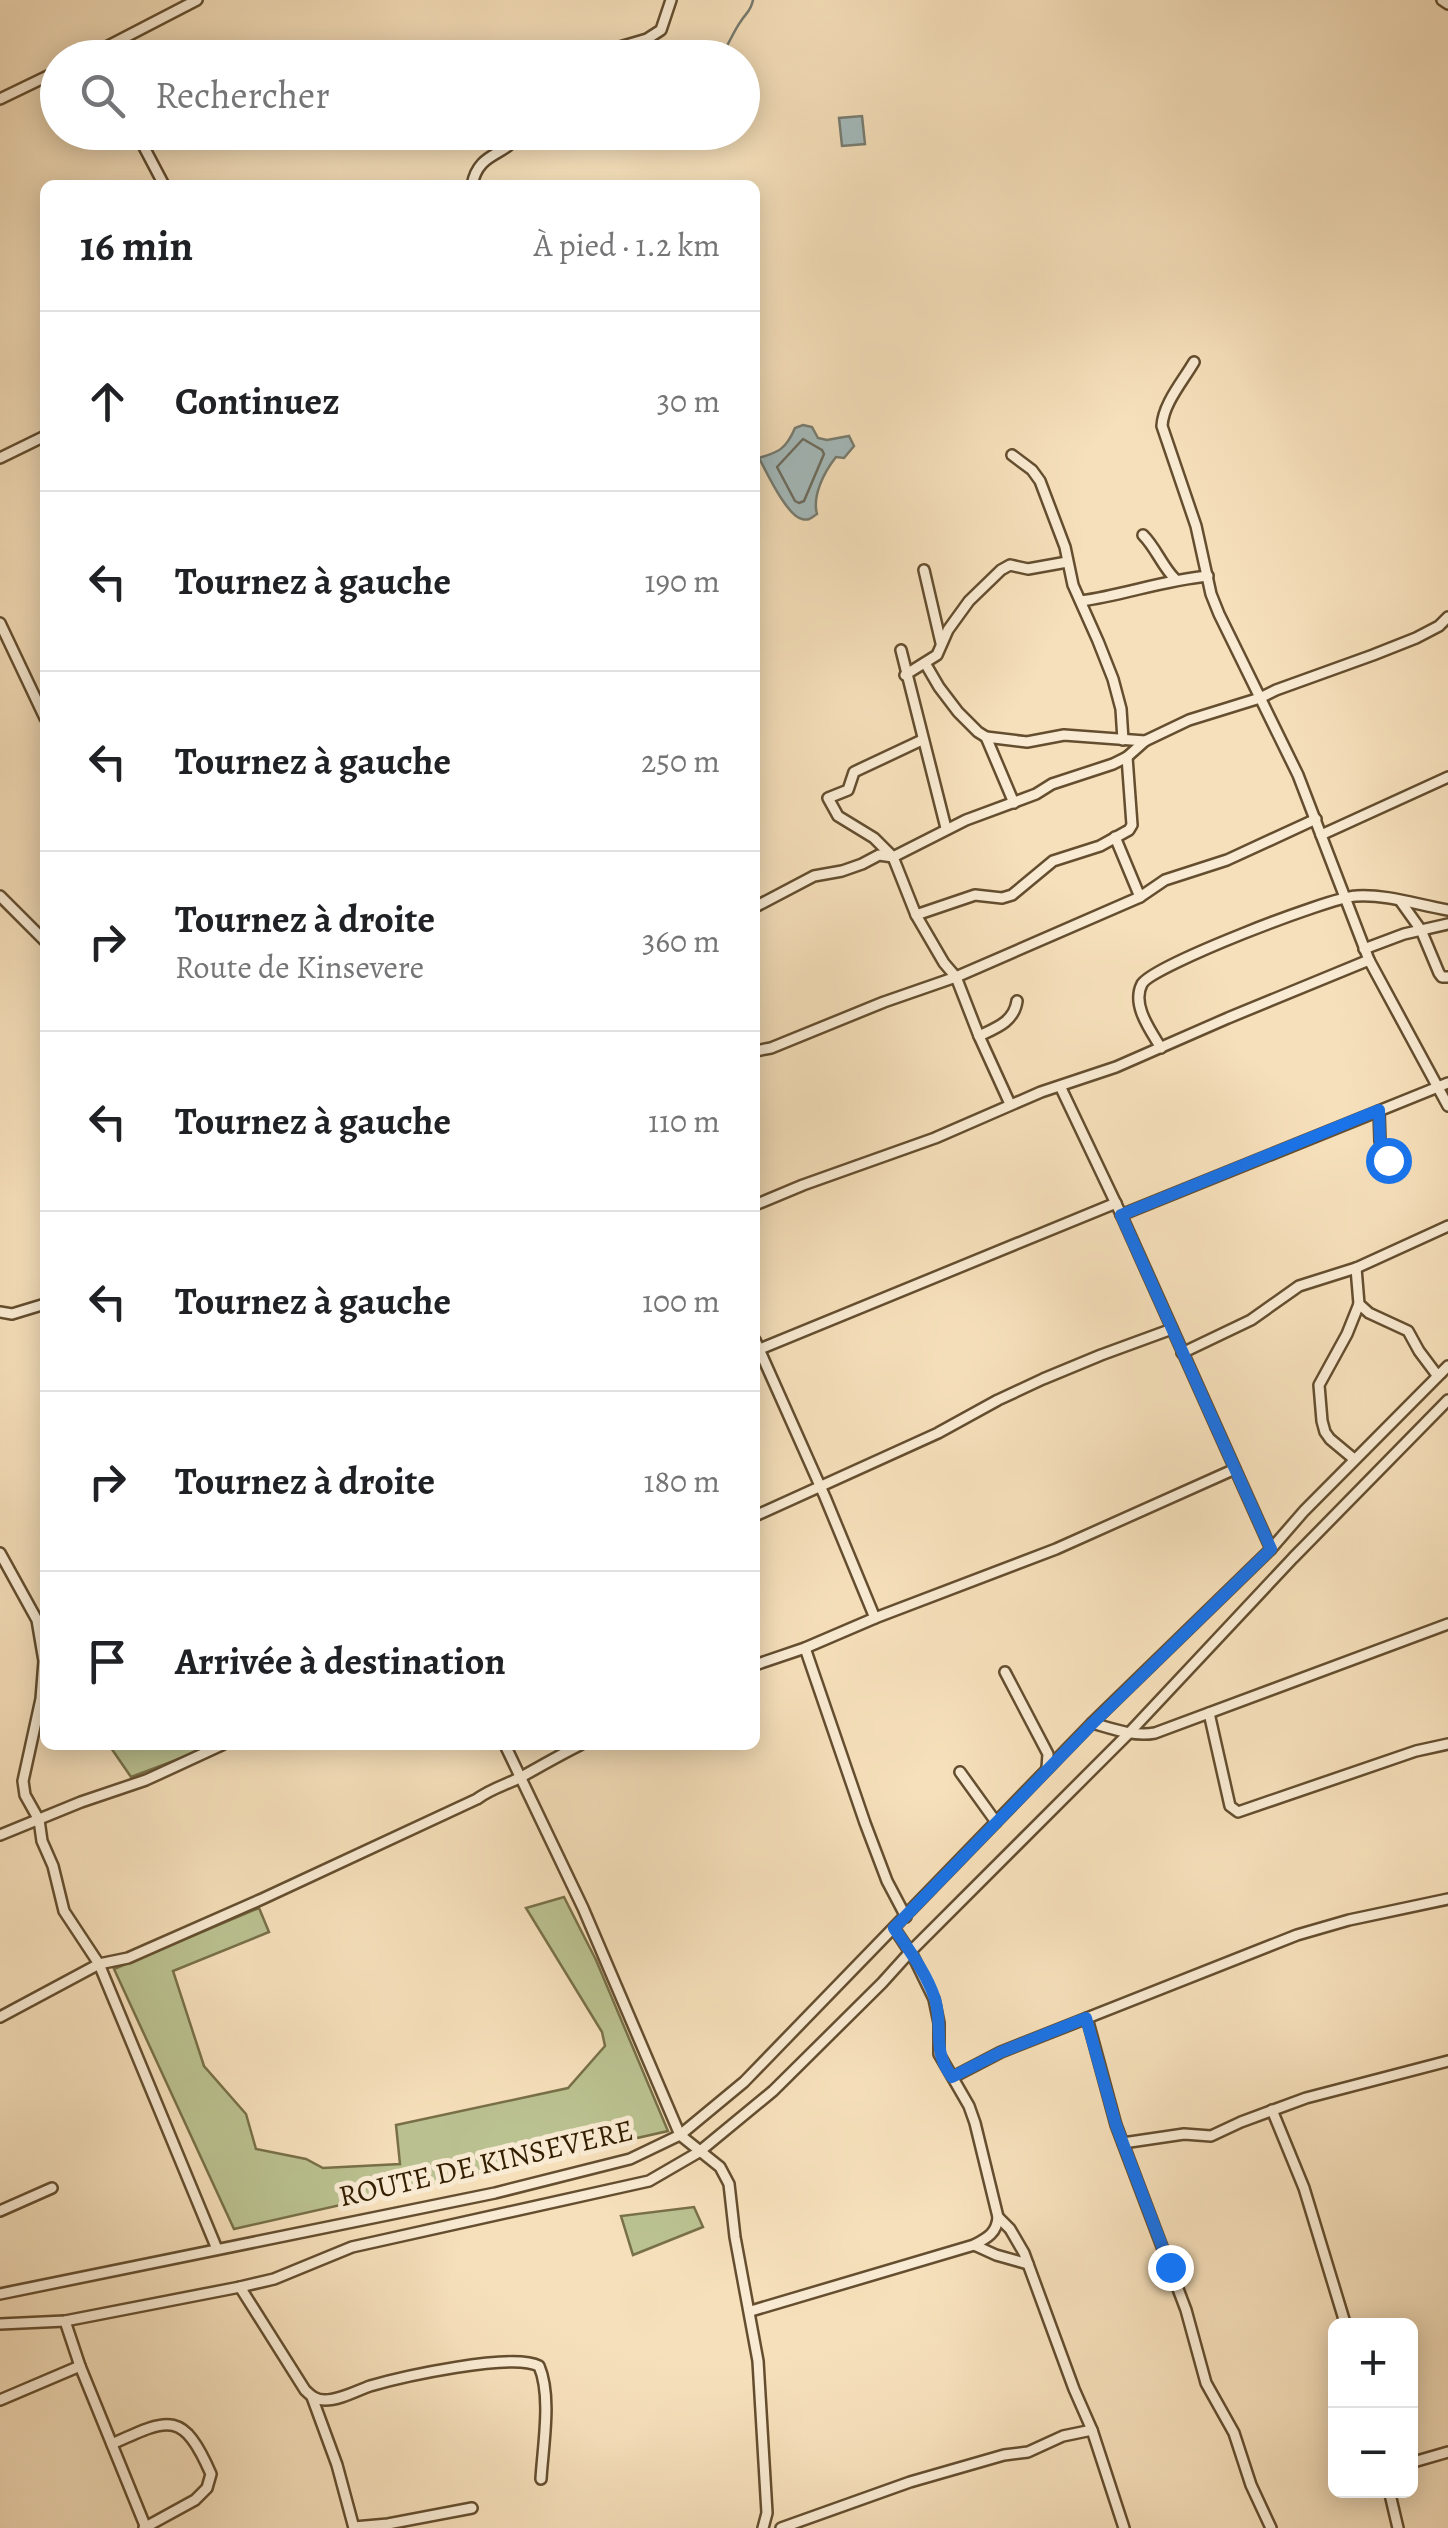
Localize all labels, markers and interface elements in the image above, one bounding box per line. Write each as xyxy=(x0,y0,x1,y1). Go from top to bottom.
search box xyxy=(40,40,760,150)
icon: search xyxy=(75,68,130,123)
text: Rechercher xyxy=(155,69,330,121)
text: 16 min xyxy=(80,217,193,274)
text: À pied · 1.2 km xyxy=(534,223,720,267)
icon: ahead xyxy=(80,374,135,429)
text: Continuez xyxy=(175,375,340,427)
text: 30 m xyxy=(657,379,720,423)
icon: left xyxy=(80,554,135,609)
text: Tournez à gauche xyxy=(175,555,451,607)
text: 190 m xyxy=(644,559,720,603)
icon: left xyxy=(80,734,135,789)
text: Tournez à gauche xyxy=(175,735,451,787)
text: 250 m xyxy=(641,739,720,783)
text: Tournez à droite xyxy=(175,893,435,945)
icon: right xyxy=(80,914,135,969)
text: 360 m xyxy=(642,919,720,963)
text: Route de Kinsevere xyxy=(175,945,424,989)
icon: left xyxy=(80,1094,135,1149)
text: Tournez à gauche xyxy=(175,1095,451,1147)
text: 110 m xyxy=(648,1099,720,1143)
route start xyxy=(1366,1138,1412,1184)
icon: left xyxy=(80,1274,135,1329)
text: Tournez à gauche xyxy=(175,1275,451,1327)
text: 100 m xyxy=(642,1279,720,1323)
icon: right xyxy=(80,1454,135,1509)
text: Tournez à droite xyxy=(175,1455,435,1507)
text: 180 m xyxy=(644,1459,720,1503)
icon: arrive xyxy=(80,1634,135,1689)
text: Arrivée à destination xyxy=(175,1635,506,1687)
street label: ROUTE DE KINSEVERE xyxy=(335,2110,637,2216)
route end xyxy=(1148,2245,1194,2291)
map controls xyxy=(1328,2318,1418,2498)
button: + xyxy=(1328,2318,1418,2408)
button: − xyxy=(1328,2408,1418,2498)

